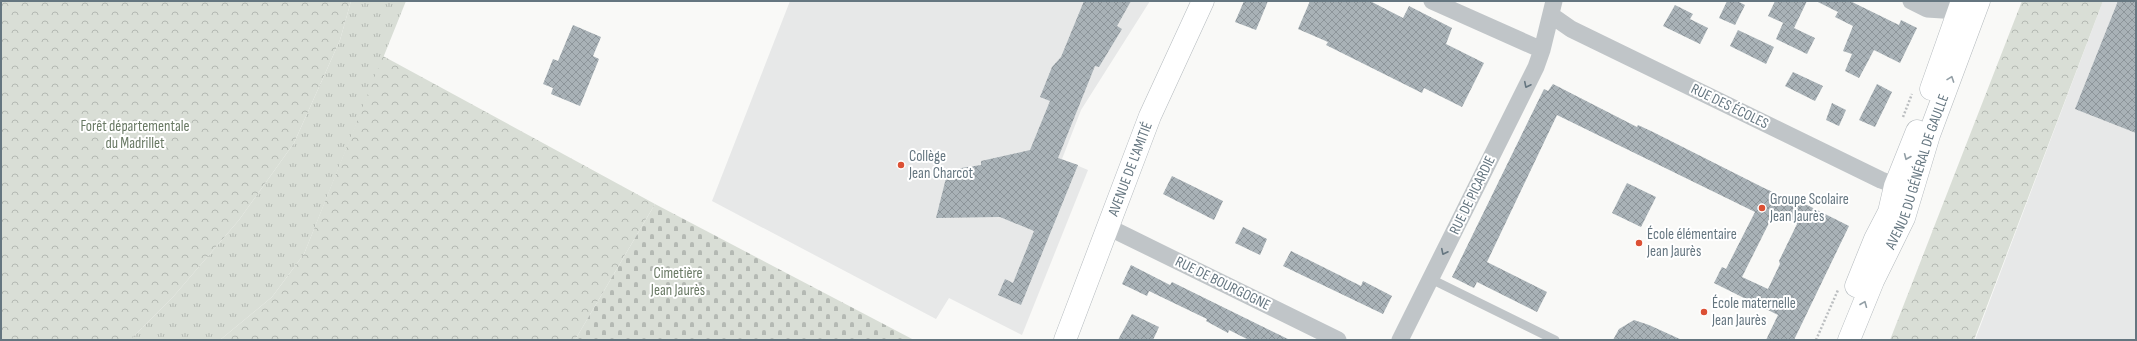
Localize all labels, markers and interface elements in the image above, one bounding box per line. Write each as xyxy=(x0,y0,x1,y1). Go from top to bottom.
one-way arrow xyxy=(1946,75,1954,82)
street label: RUE DES ÉCOLES xyxy=(1688,80,1772,133)
one-way arrow xyxy=(1524,81,1532,89)
street label: AVENUE DU GÉNÉRAL DE GAULLE xyxy=(1881,92,1953,253)
park label: Forêt départementale du Madrillet xyxy=(80,117,190,153)
street label: AVENUE DE L'AMITIÉ xyxy=(1104,119,1157,220)
place label: Collège Jean Charcot xyxy=(908,147,973,183)
street label: RUE DE PICARDIE xyxy=(1445,153,1500,238)
one-way arrow xyxy=(1904,153,1912,160)
marker: Collège Jean Charcot xyxy=(896,160,906,170)
place label: Groupe Scolaire Jean Jaurès xyxy=(1769,190,1849,226)
marker: Groupe Scolaire Jean Jaurès xyxy=(1757,203,1767,213)
place label: École élémentaire Jean Jaurès xyxy=(1646,225,1737,261)
marker: École élémentaire Jean Jaurès xyxy=(1634,238,1644,248)
one-way arrow xyxy=(1441,248,1449,255)
street label: RUE DE BOURGOGNE xyxy=(1172,252,1273,315)
park label: Cimetière Jean Jaurès xyxy=(650,264,705,300)
place label: École maternelle Jean Jaurès xyxy=(1711,294,1796,330)
one-way arrow xyxy=(1859,300,1867,308)
marker: École maternelle Jean Jaurès xyxy=(1699,307,1709,317)

